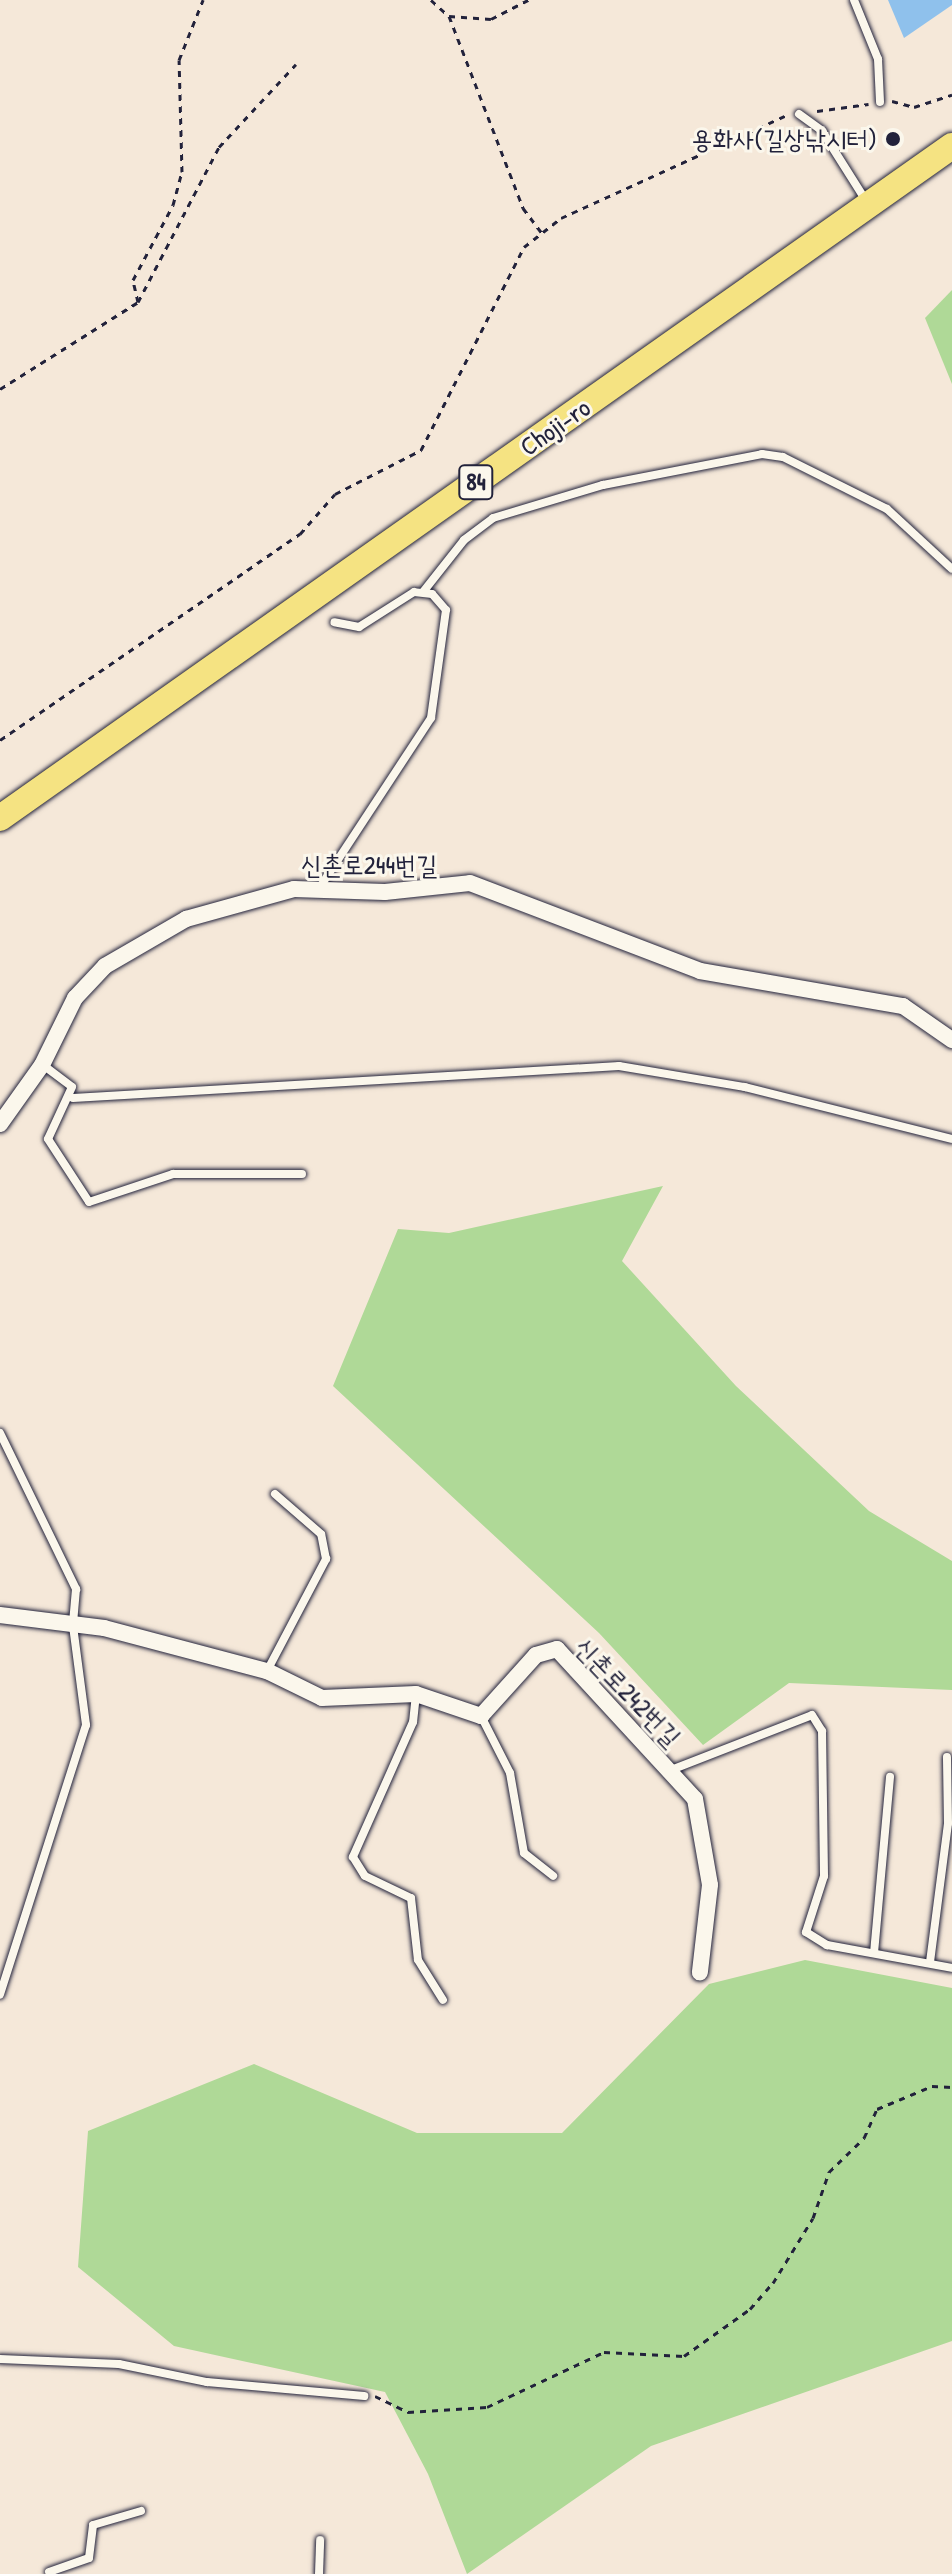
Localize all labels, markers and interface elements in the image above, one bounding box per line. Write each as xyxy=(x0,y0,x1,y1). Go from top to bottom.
place label: 용화사(길상낚시터) xyxy=(691,123,877,155)
marker: 용화사(길상낚시터) xyxy=(884,130,902,148)
street label: Choji-ro xyxy=(514,392,596,462)
road number: 84 xyxy=(458,462,494,502)
street label: 신촌로244번길 xyxy=(301,849,437,881)
street label: 신촌로242번길 xyxy=(569,1631,687,1753)

